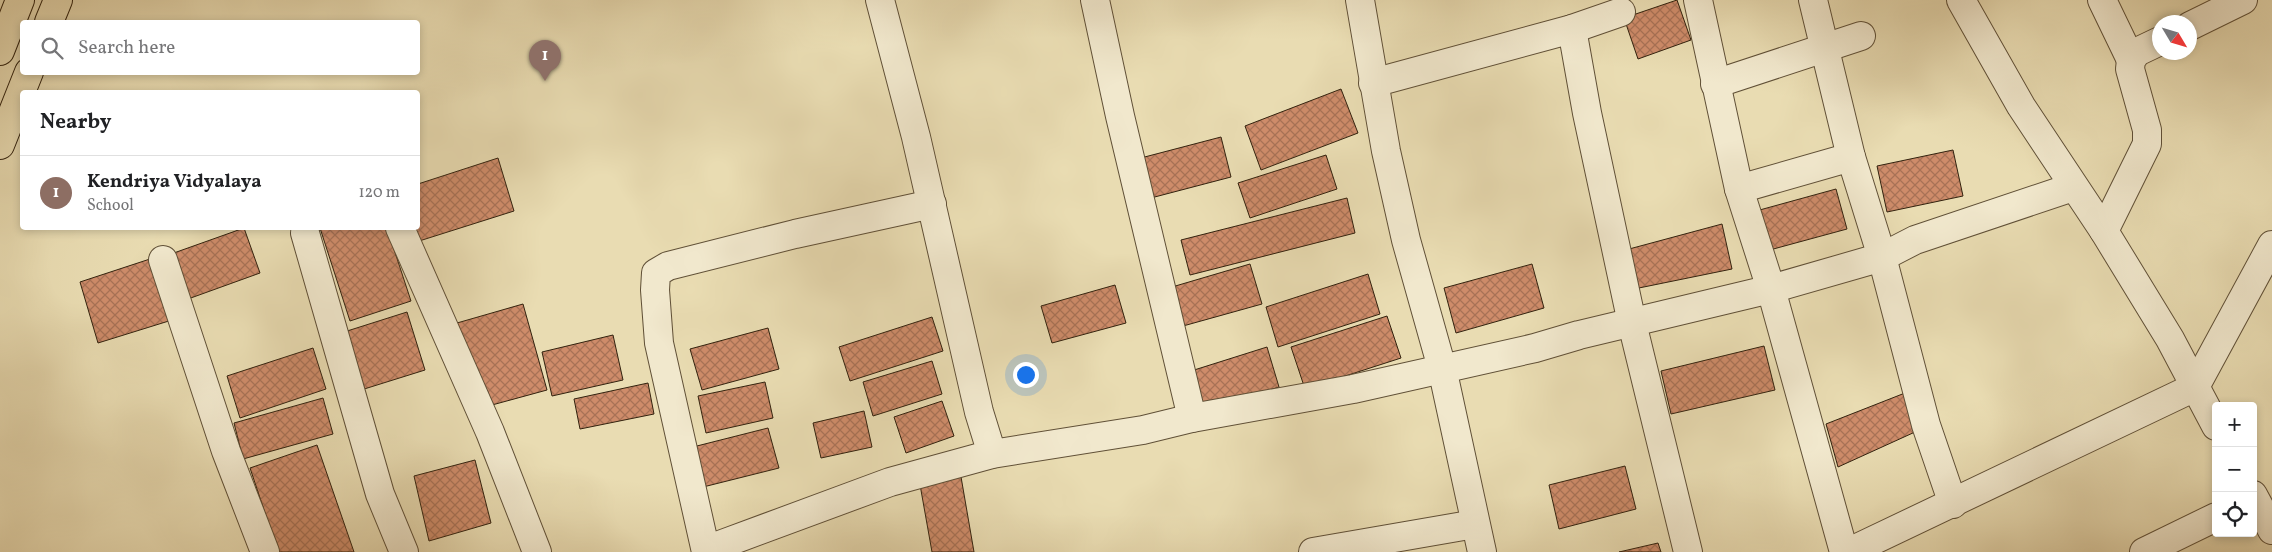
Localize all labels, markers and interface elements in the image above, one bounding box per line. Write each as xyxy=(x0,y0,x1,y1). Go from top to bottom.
north arrow xyxy=(2152,15,2197,60)
search box xyxy=(20,20,420,75)
icon: search xyxy=(38,34,66,62)
text: Search here xyxy=(78,35,175,61)
pin: 1 xyxy=(529,40,561,81)
text: Nearby xyxy=(40,108,111,137)
text: Kendriya Vidyalaya xyxy=(87,169,262,195)
text: 1 xyxy=(53,182,59,204)
text: 120 m xyxy=(358,182,400,204)
text: School xyxy=(87,195,134,217)
your location xyxy=(1013,362,1039,388)
map controls xyxy=(2212,402,2257,537)
button: + xyxy=(2212,402,2257,447)
button: − xyxy=(2212,447,2257,492)
button: locate xyxy=(2212,492,2257,537)

